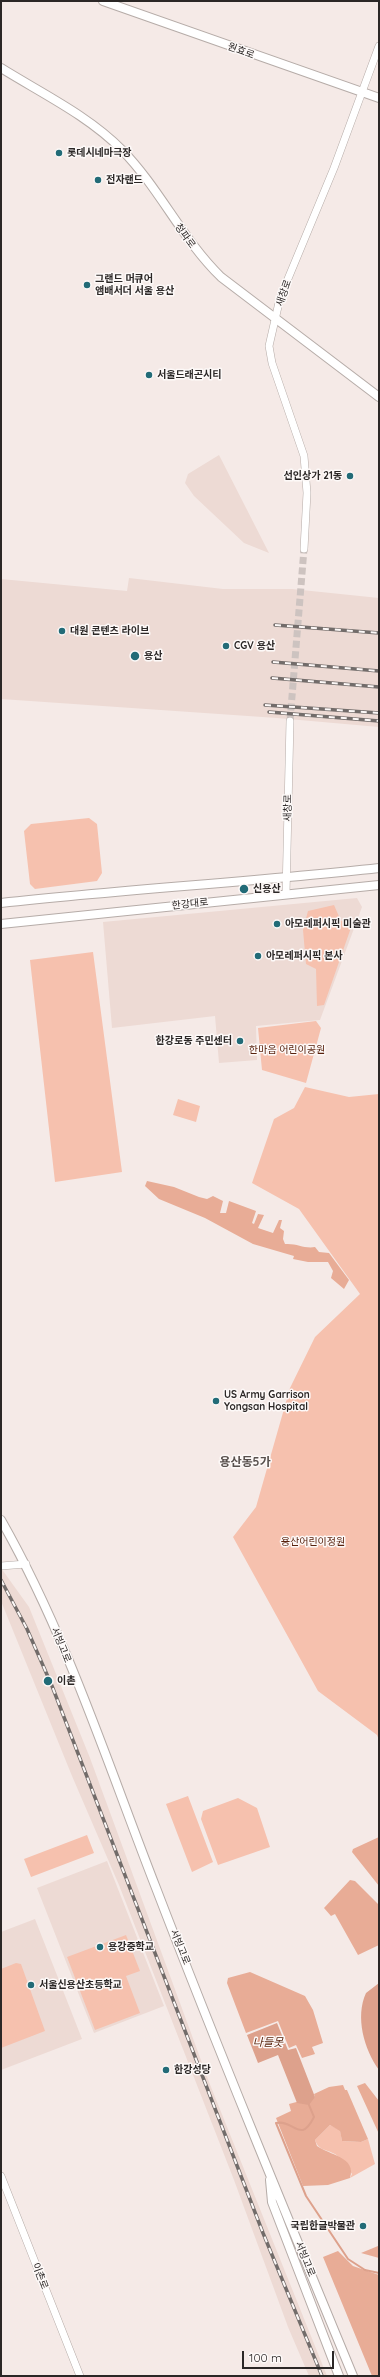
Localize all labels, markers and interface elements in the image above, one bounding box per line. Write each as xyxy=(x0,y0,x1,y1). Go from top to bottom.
street label: 원효로 xyxy=(226,41,256,61)
place label: 롯데시네마극장 xyxy=(67,147,131,159)
marker: 롯데시네마극장 xyxy=(54,148,64,158)
place label: 전자랜드 xyxy=(106,174,143,186)
marker: 전자랜드 xyxy=(93,175,103,185)
street label: 청파로 xyxy=(172,221,198,251)
place label: 그랜드 머큐어 앰배서더 서울 용산 xyxy=(95,273,174,296)
street label: 새창로 xyxy=(274,278,294,308)
marker: 그랜드 머큐어 앰배서더 서울 용산 xyxy=(82,280,92,290)
place label: 서울드래곤시티 xyxy=(157,369,221,381)
marker: 서울드래곤시티 xyxy=(144,370,154,380)
place label: 선인상가 21동 xyxy=(284,470,342,482)
marker: 선인상가 21동 xyxy=(345,471,355,481)
place label: 대원 콘텐츠 라이브 xyxy=(70,625,149,637)
marker: 대원 콘텐츠 라이브 xyxy=(57,626,67,636)
place label: CGV 용산 xyxy=(234,640,275,652)
marker: CGV 용산 xyxy=(221,641,231,651)
marker: 용산 xyxy=(129,650,141,662)
place label: 용산 xyxy=(144,650,162,662)
street label: 새창로 xyxy=(282,794,294,822)
marker: 신용산 xyxy=(238,883,250,895)
place label: 신용산 xyxy=(253,883,281,895)
street label: 한강대로 xyxy=(171,896,209,912)
place label: 아모레퍼시픽 미술관 xyxy=(285,918,371,930)
marker: 아모레퍼시픽 미술관 xyxy=(272,919,282,929)
place label: 아모레퍼시픽 본사 xyxy=(266,950,342,962)
marker: 아모레퍼시픽 본사 xyxy=(253,951,263,961)
place label: 한강로동 주민센터 xyxy=(156,1035,232,1047)
marker: 한강로동 주민센터 xyxy=(235,1036,245,1046)
park label: 한마음 어린이공원 xyxy=(249,1044,325,1056)
place label: US Army Garrison Yongsan Hospital xyxy=(224,1389,310,1412)
marker: US Army Garrison Yongsan Hospital xyxy=(211,1396,221,1406)
district label: 용산동5가 xyxy=(219,1455,271,1469)
park label: 용산어린이정원 xyxy=(281,1536,345,1548)
street label: 서빙고로 xyxy=(49,1626,73,1664)
marker: 이촌 xyxy=(42,1675,54,1687)
place label: 이촌 xyxy=(57,1675,75,1687)
street label: 서빙고로 xyxy=(168,1928,192,1966)
place label: 용강중학교 xyxy=(108,1941,154,1953)
marker: 용강중학교 xyxy=(95,1942,105,1952)
place label: 서울신용산초등학교 xyxy=(39,1979,122,1991)
marker: 서울신용산초등학교 xyxy=(26,1980,36,1990)
water label: 나들못 xyxy=(253,2036,283,2050)
place label: 한강성당 xyxy=(174,2064,211,2076)
marker: 한강성당 xyxy=(161,2065,171,2075)
place label: 국립한글박물관 xyxy=(291,2220,355,2232)
marker: 국립한글박물관 xyxy=(358,2221,368,2231)
street label: 서빙고로 xyxy=(293,2240,317,2278)
street label: 이촌로 xyxy=(29,2261,51,2291)
scale bar xyxy=(244,2343,336,2369)
text: 100 m xyxy=(249,2350,282,2365)

